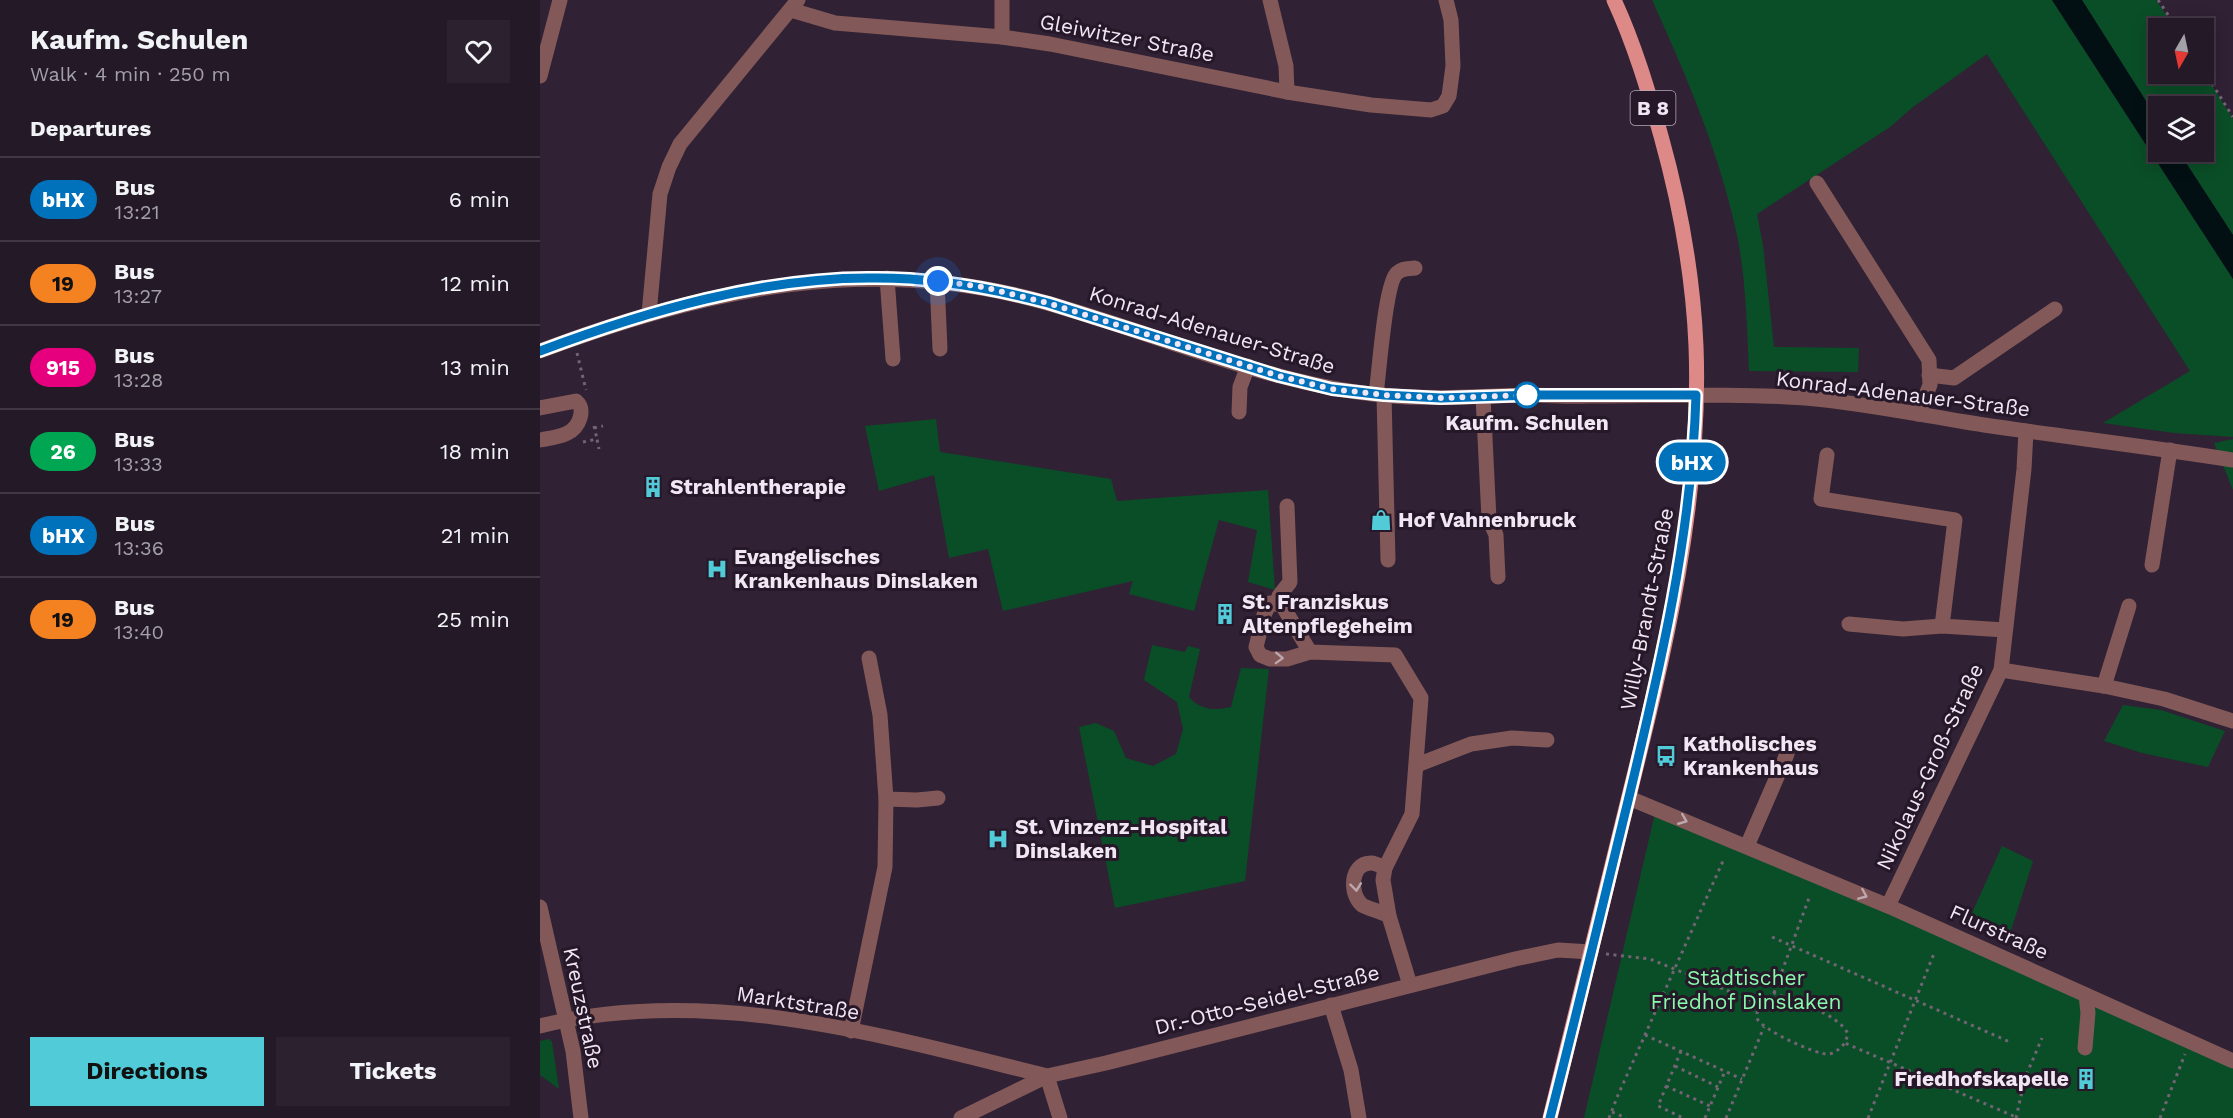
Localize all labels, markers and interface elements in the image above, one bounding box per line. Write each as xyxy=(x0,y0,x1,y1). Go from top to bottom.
street label: Gleiwitzer Straße xyxy=(1038,8,1216,67)
north arrow xyxy=(2148,18,2214,84)
map controls xyxy=(2148,18,2214,162)
button: heart xyxy=(447,20,510,83)
text: Kaufm. Schulen xyxy=(30,23,248,56)
text: Walk · 4 min · 250 m xyxy=(30,62,231,86)
road number: B 8 xyxy=(1630,91,1676,125)
button: layers xyxy=(2148,96,2214,162)
text: Departures xyxy=(30,116,151,141)
text: Bus xyxy=(115,175,155,200)
text: bHX xyxy=(42,187,85,212)
text: 6 min xyxy=(449,187,510,212)
text: 13:21 xyxy=(115,200,159,224)
text: Bus xyxy=(114,259,154,284)
your location xyxy=(923,266,953,296)
text: 19 xyxy=(52,271,74,296)
text: 12 min xyxy=(441,271,510,296)
street label: Konrad-Adenauer-Straße xyxy=(1086,280,1338,379)
text: 13:27 xyxy=(114,284,162,308)
text: Bus xyxy=(114,343,154,368)
text: 915 xyxy=(46,355,80,380)
text: 13 min xyxy=(441,355,510,380)
street label: Konrad-Adenauer-Straße xyxy=(1775,366,2032,421)
text: 13:28 xyxy=(114,368,163,392)
marker: Kaufm. Schulen xyxy=(1514,382,1540,408)
place label: Kaufm. Schulen xyxy=(1445,410,1609,435)
text: Bus xyxy=(114,427,154,452)
text: 26 xyxy=(50,439,76,464)
text: 18 min xyxy=(440,439,510,464)
line badge: bHX xyxy=(1658,442,1726,482)
text: bHX xyxy=(1671,450,1713,475)
text: 13:33 xyxy=(114,452,163,476)
place label: Strahlentherapie xyxy=(670,474,846,499)
building icon: Strahlentherapie xyxy=(641,475,665,499)
street label: Willy-Brandt-Straße xyxy=(1615,506,1678,712)
place label: Hof Vahnenbruck xyxy=(1398,507,1577,532)
shop icon: Hof Vahnenbruck xyxy=(1369,508,1393,532)
text: Bus xyxy=(115,511,155,536)
text: bHX xyxy=(42,523,85,548)
text: 21 min xyxy=(441,523,510,548)
text: 13:36 xyxy=(115,536,164,560)
place label: Evangelisches Krankenhaus Dinslaken xyxy=(734,544,978,593)
hospital icon: Evangelisches Krankenhaus Dinslaken xyxy=(705,557,729,581)
place label: St. Franziskus Altenpflegeheim xyxy=(1242,589,1413,638)
text: Bus xyxy=(114,595,154,620)
building icon: St. Franziskus Altenpflegeheim xyxy=(1213,602,1237,626)
text: 19 xyxy=(52,607,74,632)
text: 25 min xyxy=(436,607,510,632)
text: 13:40 xyxy=(114,620,164,644)
one-way arrow xyxy=(1274,652,1283,665)
street label: Nikolaus-Groß-Straße xyxy=(1871,660,1988,874)
place label: Katholisches Krankenhaus xyxy=(1683,731,1819,780)
bus stop icon: Katholisches Krankenhaus xyxy=(1654,744,1678,768)
one-way arrow xyxy=(1677,813,1688,825)
place label: St. Vinzenz-Hospital Dinslaken xyxy=(1015,814,1227,863)
hospital icon: St. Vinzenz-Hospital Dinslaken xyxy=(986,827,1010,851)
one-way arrow xyxy=(1349,882,1361,891)
one-way arrow xyxy=(1857,888,1868,900)
street label: Flurstraße xyxy=(1946,899,2052,964)
street label: Kreuzstraße xyxy=(558,945,609,1071)
street label: Dr.-Otto-Seidel-Straße xyxy=(1152,959,1382,1040)
park label: Städtischer Friedhof Dinslaken xyxy=(1650,965,1842,1014)
street label: Marktstraße xyxy=(735,980,861,1025)
button: Directions xyxy=(30,1037,264,1106)
button: Tickets xyxy=(276,1037,510,1106)
place label: Friedhofskapelle xyxy=(1894,1066,2069,1091)
building icon: Friedhofskapelle xyxy=(2074,1067,2098,1091)

